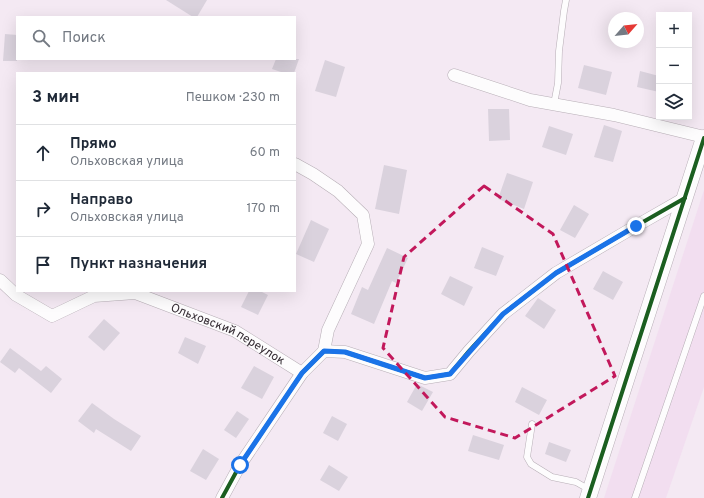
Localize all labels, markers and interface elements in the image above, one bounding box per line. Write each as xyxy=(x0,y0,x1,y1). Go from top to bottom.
north arrow xyxy=(608,12,644,48)
map controls xyxy=(656,12,692,120)
button: + xyxy=(656,12,692,48)
search box xyxy=(16,16,296,60)
icon: search xyxy=(30,27,52,49)
text: Поиск xyxy=(62,29,106,48)
button: − xyxy=(656,48,692,84)
button: layers xyxy=(656,84,692,120)
text: 3 мин xyxy=(32,87,80,109)
text: Пешком · 230 m xyxy=(186,90,280,106)
text: Прямо xyxy=(70,135,117,154)
icon: ahead xyxy=(32,142,54,164)
text: 60 m xyxy=(250,145,280,161)
text: Ольховская улица xyxy=(70,154,184,170)
text: Направо xyxy=(70,191,133,210)
icon: right xyxy=(32,198,54,220)
text: 170 m xyxy=(246,201,280,217)
text: Ольховская улица xyxy=(70,210,184,226)
route end xyxy=(627,217,645,235)
icon: arrive xyxy=(32,254,54,276)
text: Пункт назначения xyxy=(70,255,207,274)
street label: Ольховский переулок xyxy=(168,300,288,369)
route start xyxy=(231,456,249,474)

